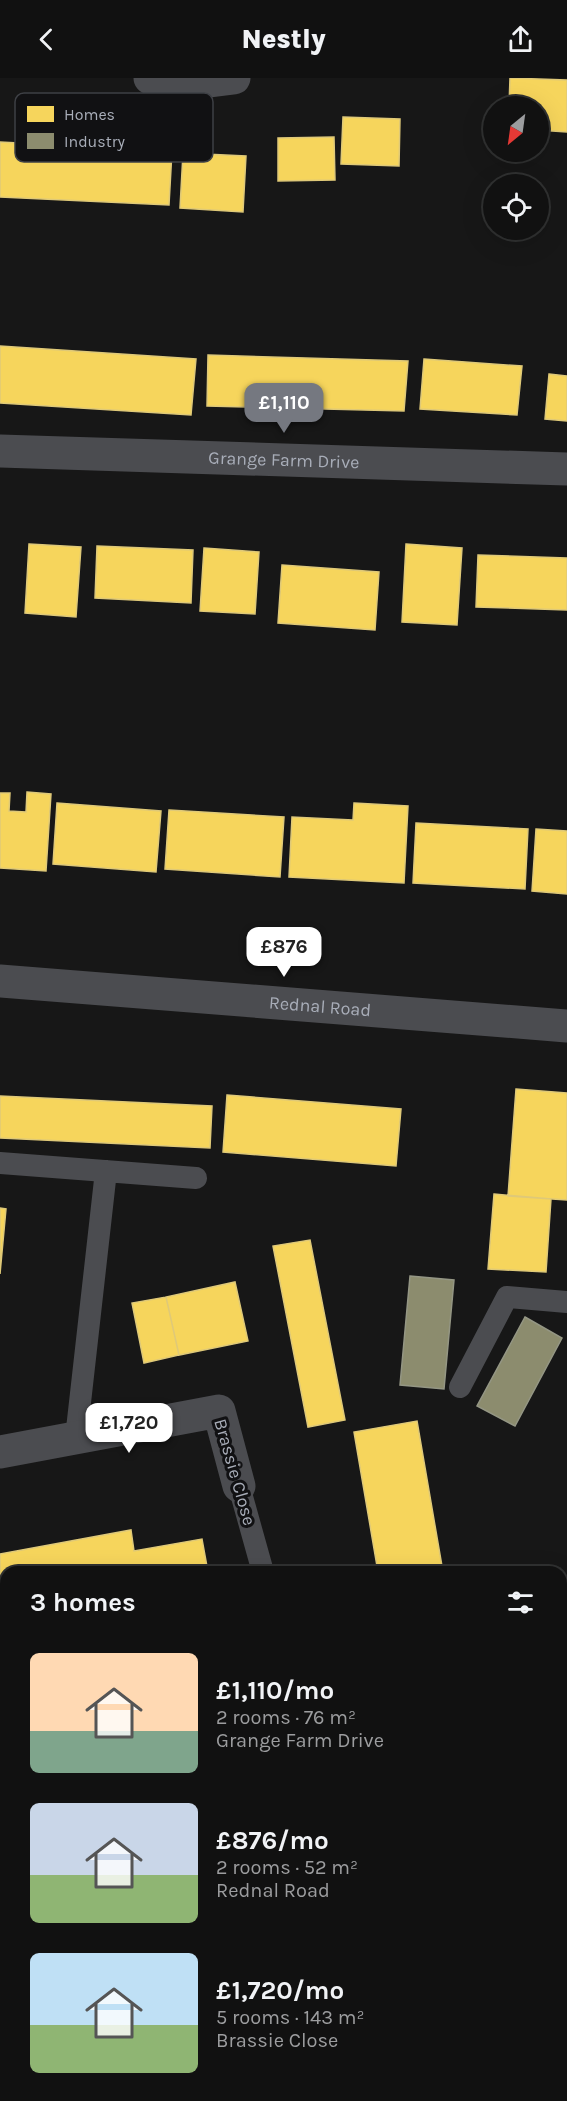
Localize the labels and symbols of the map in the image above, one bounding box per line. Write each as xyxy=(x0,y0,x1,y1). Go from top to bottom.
legend xyxy=(15,93,213,162)
north arrow xyxy=(483,96,549,162)
text: Homes xyxy=(64,105,115,124)
text: Industry xyxy=(64,132,126,151)
pin: £1,110 xyxy=(235,383,333,434)
street label: Grange Farm Drive xyxy=(208,447,360,473)
pin: £876 xyxy=(248,927,320,978)
street label: Rednal Road xyxy=(268,991,372,1021)
pin: £1,720 xyxy=(80,1403,178,1454)
street label: Brassie Close xyxy=(209,1416,261,1528)

